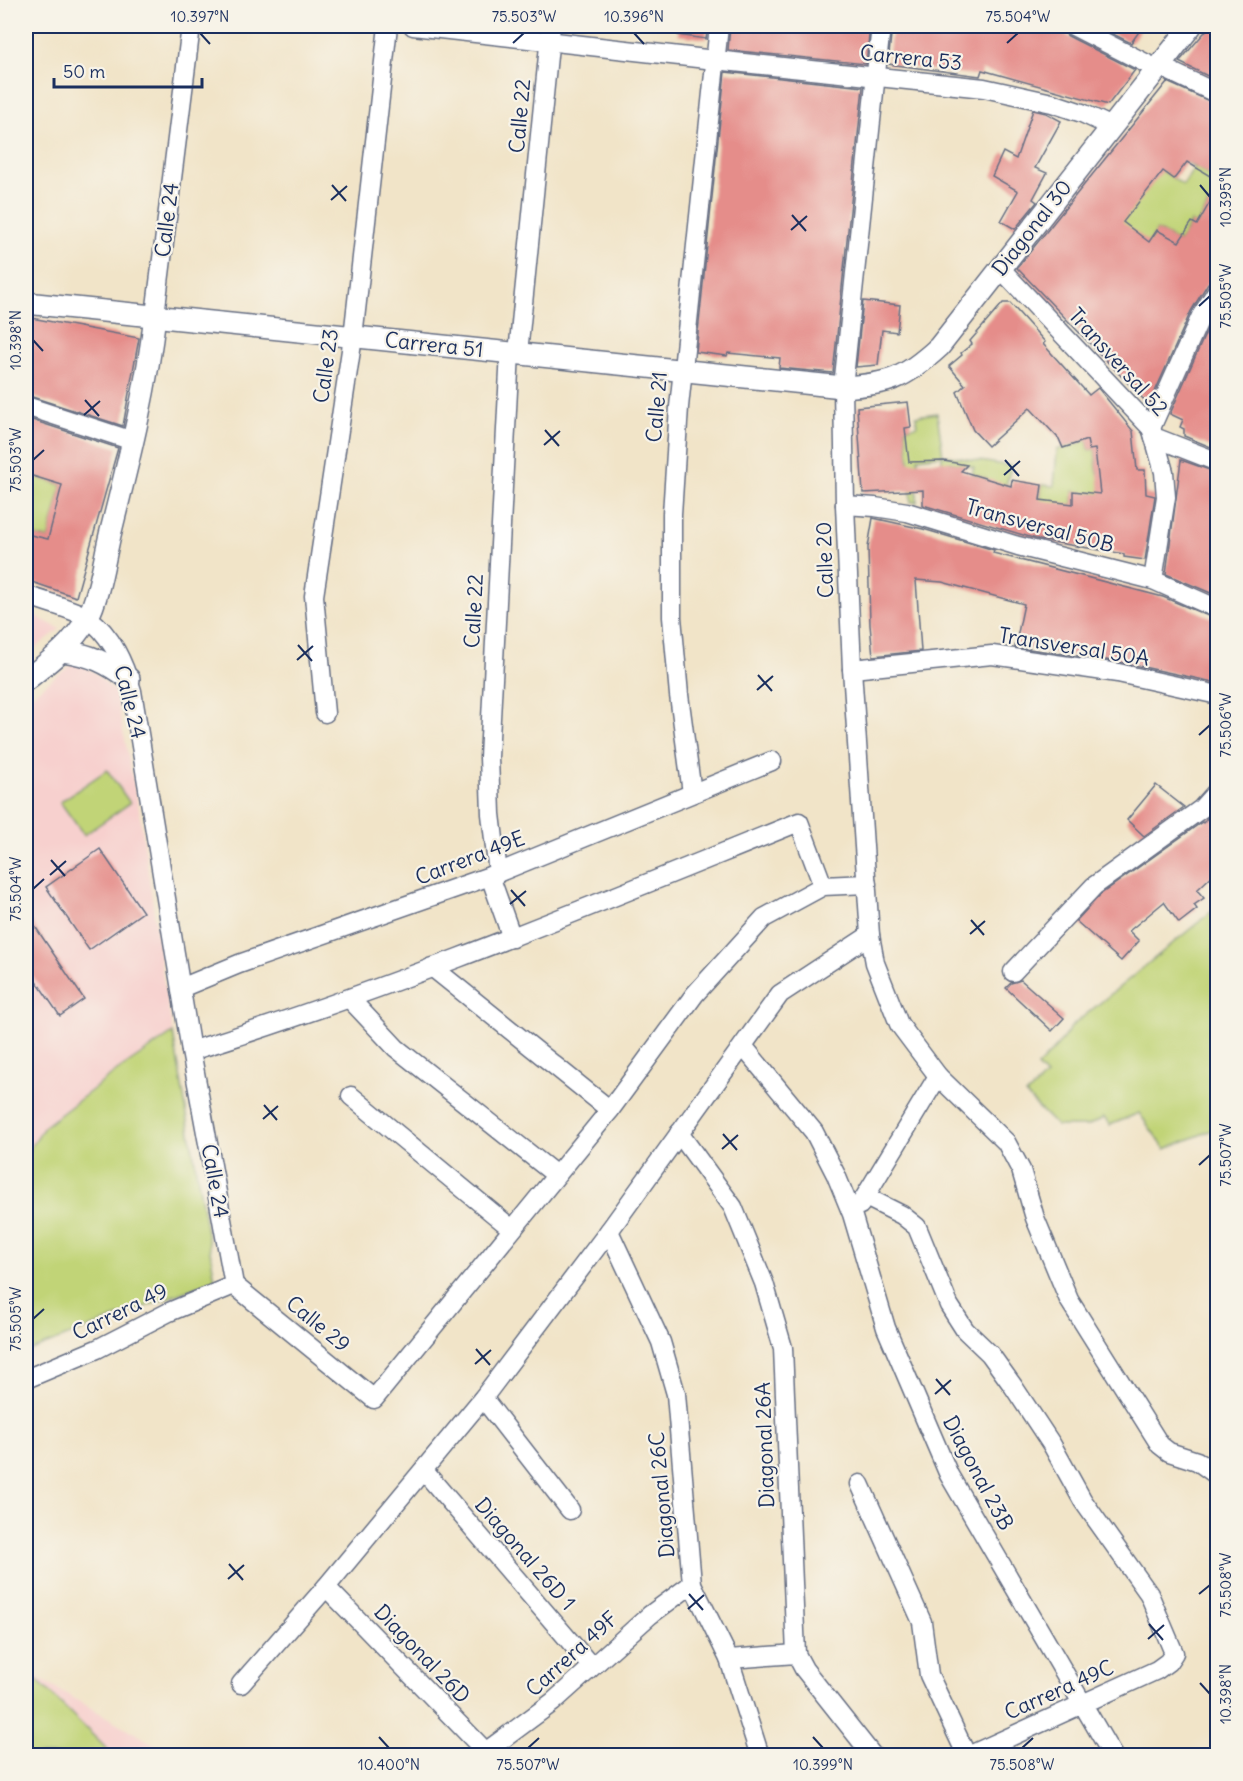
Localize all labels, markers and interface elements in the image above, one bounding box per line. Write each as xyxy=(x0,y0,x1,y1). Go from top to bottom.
text: 10.397°N xyxy=(171,7,229,26)
text: 75.503°W xyxy=(492,7,557,26)
text: 10.396°N xyxy=(604,7,664,26)
text: 75.504°W xyxy=(986,7,1051,26)
street label: Carrera 53 xyxy=(859,39,964,76)
scale bar xyxy=(54,51,202,89)
text: 50 m xyxy=(63,60,105,83)
street label: Calle 22 xyxy=(503,78,536,154)
text: 10.395°N xyxy=(1216,167,1235,227)
street label: Diagonal 30 xyxy=(986,174,1078,281)
street label: Calle 24 xyxy=(149,181,184,259)
text: 75.505°W xyxy=(1216,263,1235,328)
street label: Transversal 52 xyxy=(1063,302,1174,421)
text: 10.398°N xyxy=(6,310,25,370)
street label: Carrera 51 xyxy=(383,326,485,363)
street label: Calle 23 xyxy=(307,327,344,405)
street label: Calle 21 xyxy=(640,370,673,444)
text: 75.503°W xyxy=(6,427,25,492)
street label: Transversal 50B xyxy=(963,493,1117,558)
street label: Calle 20 xyxy=(810,521,839,599)
street label: Calle 22 xyxy=(458,573,489,649)
street label: Transversal 50A xyxy=(997,621,1151,672)
street label: Calle 24 xyxy=(108,662,153,741)
text: 75.506°W xyxy=(1216,692,1235,757)
street label: Carrera 49E xyxy=(411,824,529,891)
text: 75.504°W xyxy=(6,856,25,921)
text: 75.507°W xyxy=(1216,1123,1235,1187)
street label: Calle 24 xyxy=(196,1142,235,1220)
street label: Carrera 49 xyxy=(68,1277,172,1346)
text: 75.505°W xyxy=(6,1286,25,1351)
street label: Calle 29 xyxy=(281,1290,356,1358)
street label: Diagonal 26A xyxy=(749,1382,780,1508)
street label: Diagonal 23B xyxy=(937,1411,1020,1535)
street label: Diagonal 26C xyxy=(643,1431,680,1559)
street label: Diagonal 26D 1 xyxy=(469,1492,582,1616)
text: 75.508°W xyxy=(1216,1552,1235,1617)
street label: Diagonal 26D xyxy=(368,1598,476,1709)
street label: Carrera 49F xyxy=(520,1605,623,1702)
street label: Carrera 49C xyxy=(1000,1653,1118,1726)
text: 10.398°N xyxy=(1216,1664,1235,1724)
text: 10.400°N xyxy=(358,1755,420,1774)
text: 75.507°W xyxy=(496,1755,560,1774)
text: 10.399°N xyxy=(793,1755,853,1774)
text: 75.508°W xyxy=(990,1755,1055,1774)

